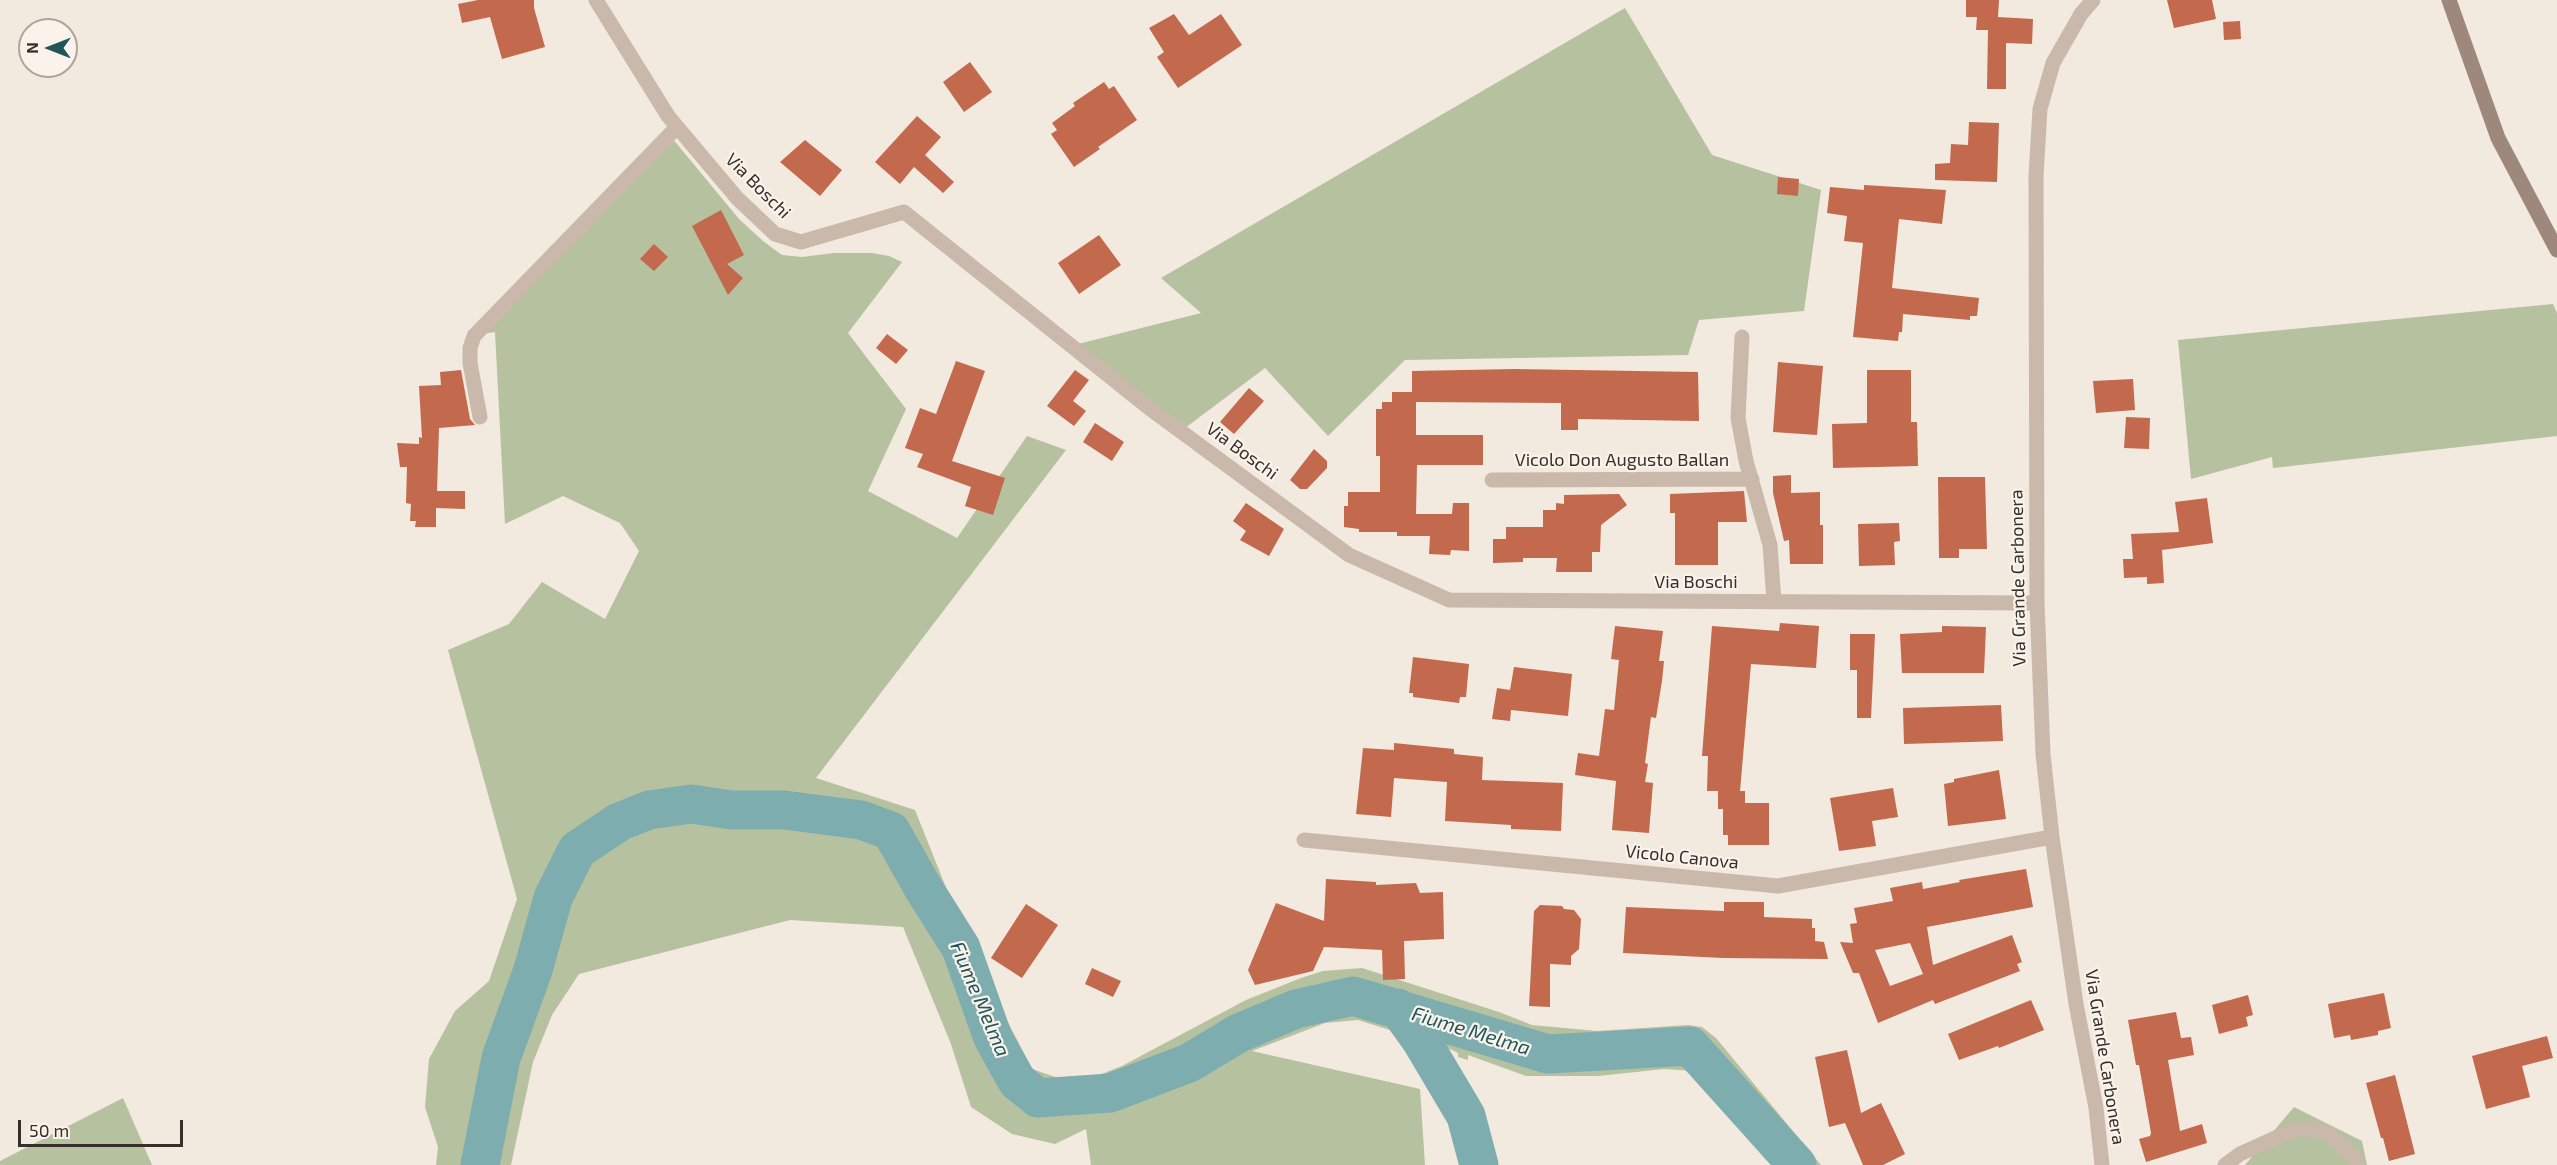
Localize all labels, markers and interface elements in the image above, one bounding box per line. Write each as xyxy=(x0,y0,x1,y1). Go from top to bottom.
north arrow xyxy=(18,18,78,78)
text: N xyxy=(22,42,41,54)
street label: Via Boschi xyxy=(721,149,795,223)
street label: Via Boschi xyxy=(1202,418,1282,484)
street label: Vicolo Don Augusto Ballan xyxy=(1515,449,1729,471)
street label: Via Grande Carbonera xyxy=(2006,489,2030,667)
street label: Via Boschi xyxy=(1654,571,1738,593)
street label: Vicolo Canova xyxy=(1624,840,1740,874)
water label: Fiume Melma xyxy=(945,938,1015,1060)
street label: Via Grande Carbonera xyxy=(2080,968,2130,1146)
water label: Fiume Melma xyxy=(1409,1002,1533,1060)
scale bar xyxy=(21,1108,186,1146)
text: 50 m xyxy=(29,1119,69,1141)

